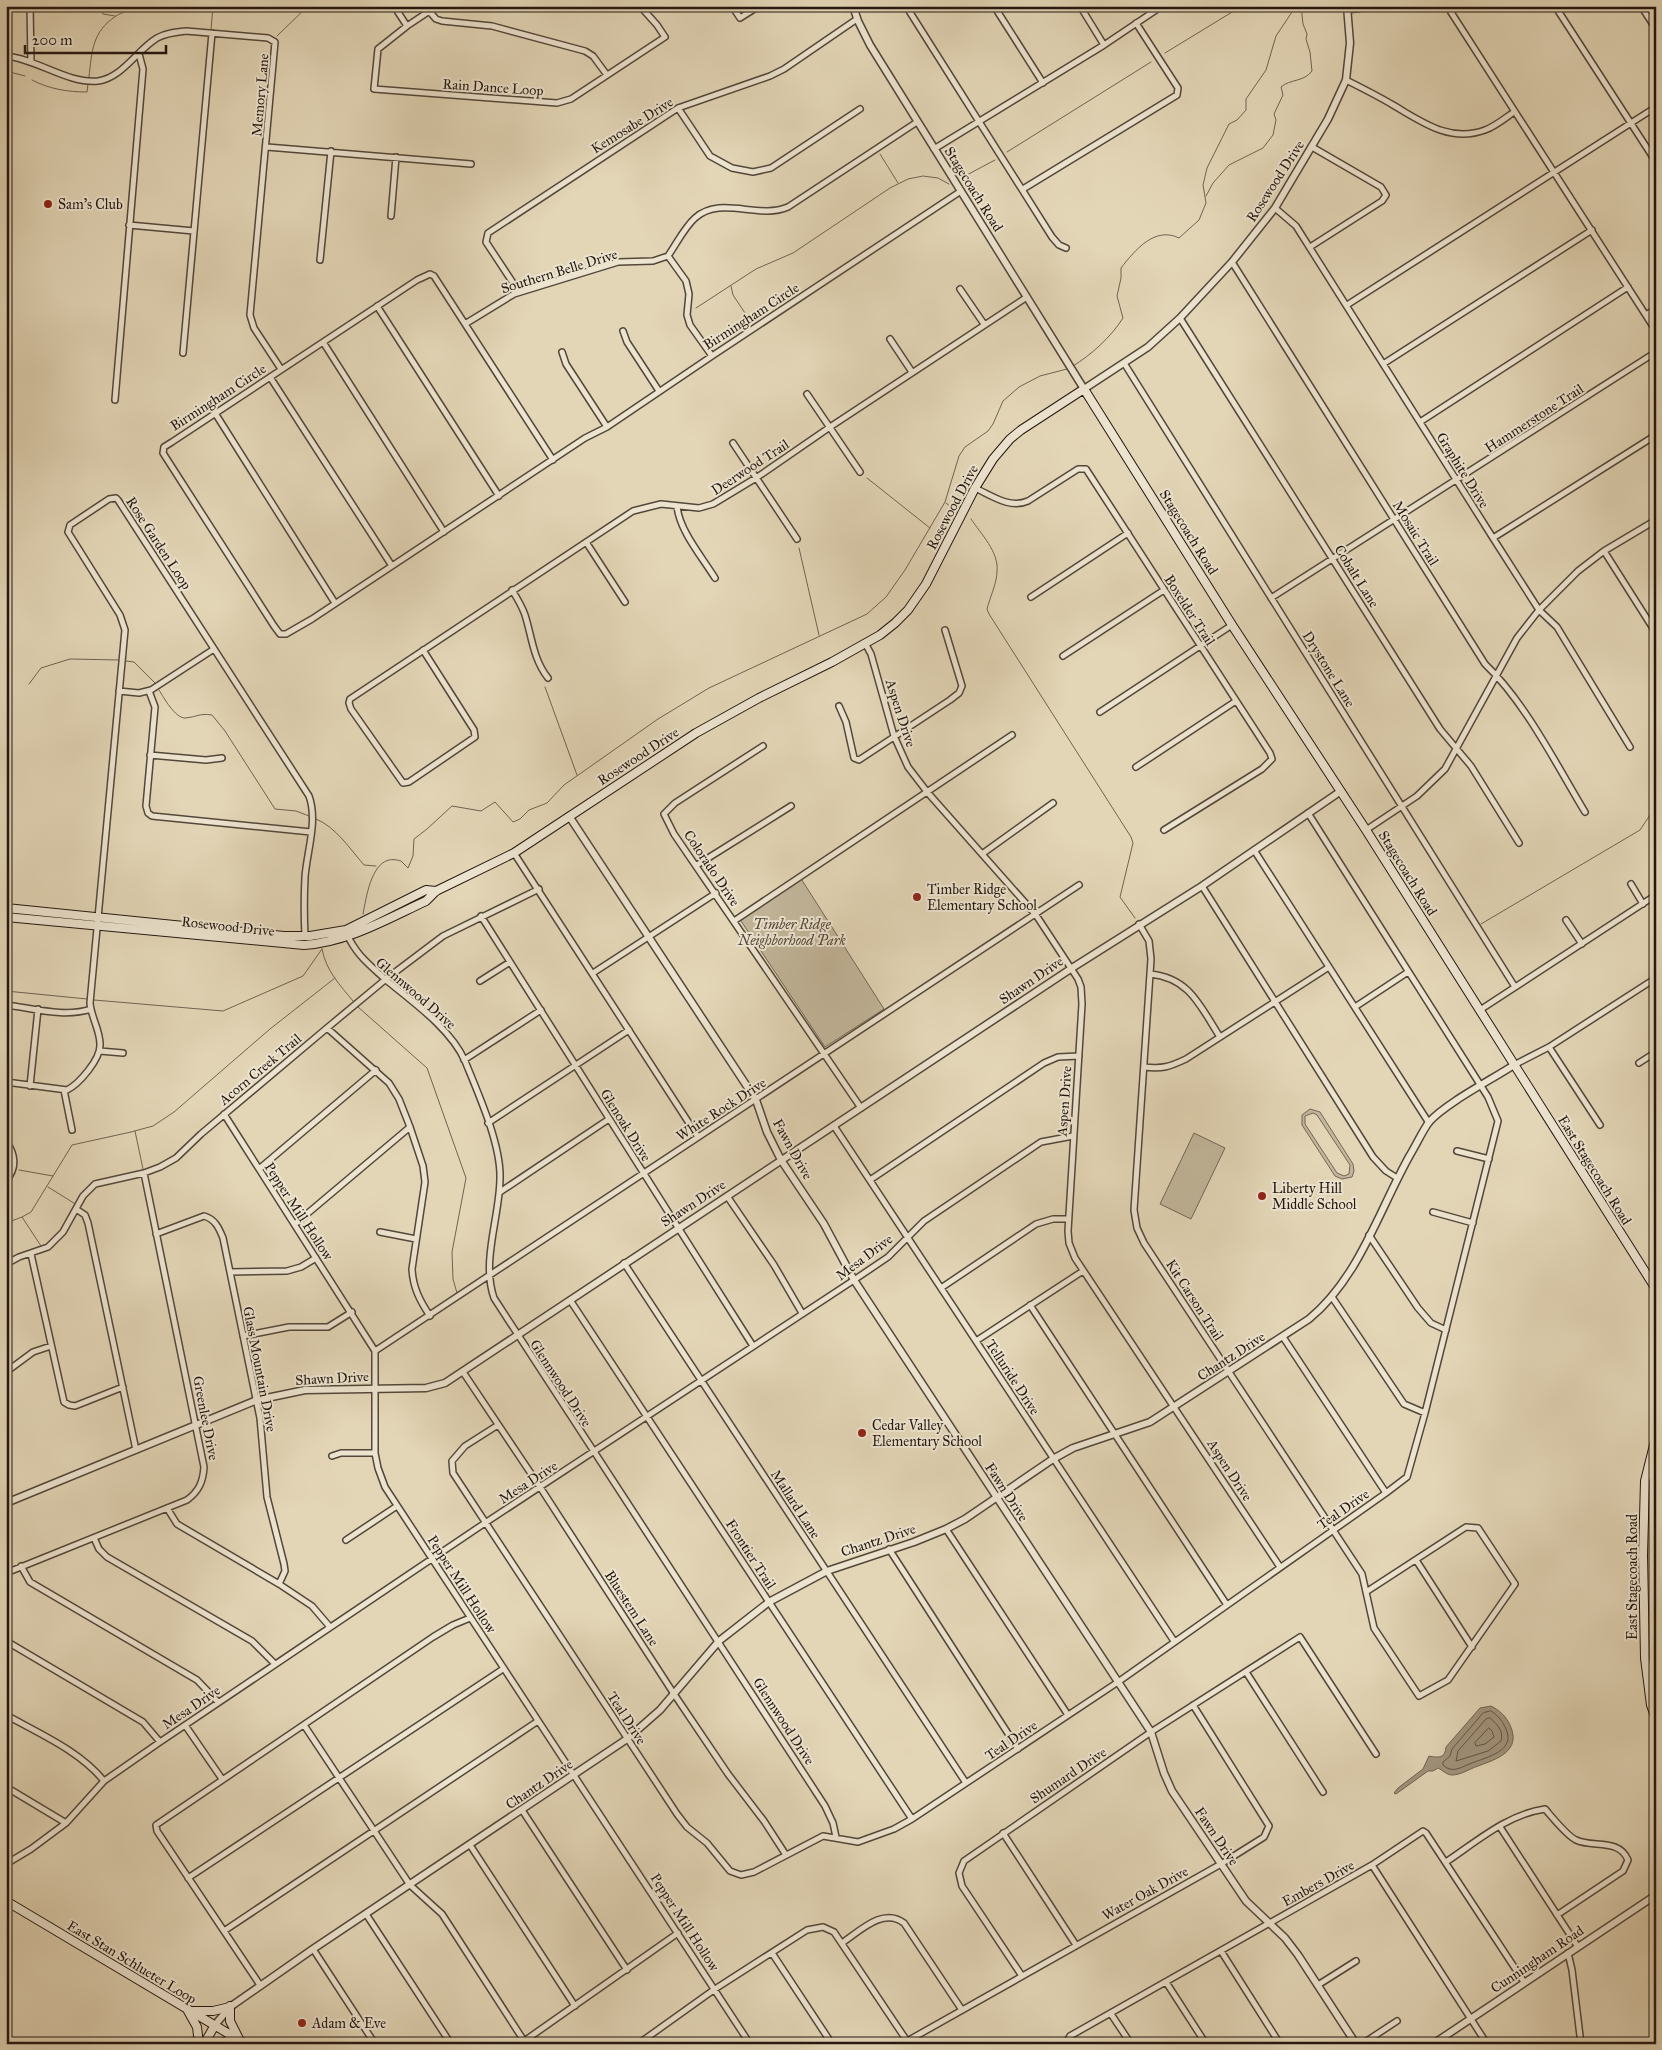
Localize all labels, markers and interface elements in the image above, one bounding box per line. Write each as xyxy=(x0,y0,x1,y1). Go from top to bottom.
scale bar xyxy=(25,22,166,54)
text: 200 m xyxy=(32,31,73,49)
street label: Memory Lane xyxy=(248,53,273,137)
street label: Rain Dance Loop xyxy=(442,75,544,100)
street label: Kemosabe Drive xyxy=(588,93,677,157)
street label: Rosewood Drive xyxy=(1243,137,1308,225)
street label: Stagecoach Road xyxy=(941,144,1006,235)
place label: Sam's Club xyxy=(58,196,123,213)
marker: Sam's Club xyxy=(42,198,54,210)
street label: Southern Belle Drive xyxy=(499,246,620,297)
street label: Birmingham Circle xyxy=(700,279,802,354)
street label: Birmingham Circle xyxy=(167,360,269,435)
street label: Hammerstone Trail xyxy=(1482,380,1587,457)
street label: Graphite Drive xyxy=(1433,429,1493,511)
street label: Deerwood Trail xyxy=(708,436,793,499)
street label: Rosewood Drive xyxy=(923,462,982,553)
street label: Stagecoach Road xyxy=(1156,487,1221,578)
street label: Rose Garden Loop xyxy=(122,494,195,593)
street label: Mosaic Trail xyxy=(1389,498,1442,569)
street label: Cobalt Lane xyxy=(1331,542,1383,611)
street label: Boxelder Trail xyxy=(1160,572,1219,649)
street label: Drystone Lane xyxy=(1299,628,1359,710)
street label: Aspen Drive xyxy=(881,676,920,749)
street label: Rosewood Drive xyxy=(594,724,682,789)
street label: Colorado Drive xyxy=(680,827,743,910)
street label: Stagecoach Road xyxy=(1375,828,1440,919)
place label: Timber Ridge Elementary School xyxy=(927,881,1037,914)
marker: Timber Ridge Elementary School xyxy=(911,891,923,903)
street label: Rosewood Drive xyxy=(180,913,276,940)
park label: Timber Ridge Neighborhood Park xyxy=(737,916,847,949)
street label: Shawn Drive xyxy=(996,953,1067,1008)
street label: Glennwood Drive xyxy=(372,954,459,1033)
street label: Acorn Creek Trail xyxy=(215,1030,305,1109)
street label: Aspen Drive xyxy=(1053,1065,1075,1138)
street label: White Rock Drive xyxy=(673,1074,769,1145)
street label: Glenoak Drive xyxy=(597,1086,655,1165)
street label: East Stagecoach Road xyxy=(1554,1112,1635,1228)
street label: Fawn Drive xyxy=(769,1116,816,1183)
street label: Pepper Mill Hollow xyxy=(261,1159,337,1264)
street label: Shawn Drive xyxy=(658,1176,729,1231)
place label: Liberty Hill Middle School xyxy=(1272,1180,1357,1213)
marker: Liberty Hill Middle School xyxy=(1256,1190,1268,1202)
street label: Mesa Drive xyxy=(833,1230,896,1284)
street label: Kit Carson Trail xyxy=(1162,1257,1227,1344)
street label: Glass Mountain Drive xyxy=(239,1305,280,1433)
street label: Chantz Drive xyxy=(1194,1328,1269,1385)
street label: Glennwood Drive xyxy=(526,1336,595,1430)
street label: Telluride Drive xyxy=(982,1336,1043,1418)
street label: Shawn Drive xyxy=(295,1368,369,1389)
street label: Greenlee Drive xyxy=(189,1375,222,1462)
place label: Cedar Valley Elementary School xyxy=(872,1417,982,1450)
marker: Cedar Valley Elementary School xyxy=(856,1427,868,1439)
street label: Aspen Drive xyxy=(1203,1435,1256,1505)
street label: Mesa Drive xyxy=(496,1457,561,1508)
street label: Fawn Drive xyxy=(981,1460,1032,1525)
street label: Mallard Lane xyxy=(767,1467,824,1542)
street label: Teal Drive xyxy=(1314,1485,1373,1533)
street label: East Stagecoach Road xyxy=(1624,1514,1641,1640)
street label: Frontier Trail xyxy=(722,1516,779,1592)
street label: Chantz Drive xyxy=(839,1520,918,1561)
street label: Pepper Mill Hollow xyxy=(424,1532,500,1637)
street label: Bluestem Lane xyxy=(601,1567,662,1649)
street label: Glennwood Drive xyxy=(749,1674,818,1768)
street label: Mesa Drive xyxy=(159,1682,224,1733)
street label: Teal Drive xyxy=(603,1689,650,1748)
street label: Teal Drive xyxy=(982,1717,1041,1764)
street label: Shumard Drive xyxy=(1027,1744,1110,1807)
street label: Chantz Drive xyxy=(502,1756,576,1813)
street label: Fawn Drive xyxy=(1191,1804,1242,1869)
street label: Embers Drive xyxy=(1279,1857,1358,1910)
street label: Water Oak Drive xyxy=(1099,1863,1192,1924)
street label: Pepper Mill Hollow xyxy=(647,1870,723,1975)
street label: East Stan Schlueter Loop xyxy=(64,1917,200,2008)
street label: Cunningham Road xyxy=(1488,1922,1587,1997)
place label: Adam & Eve xyxy=(311,2015,386,2032)
marker: Adam & Eve xyxy=(296,2017,308,2029)

